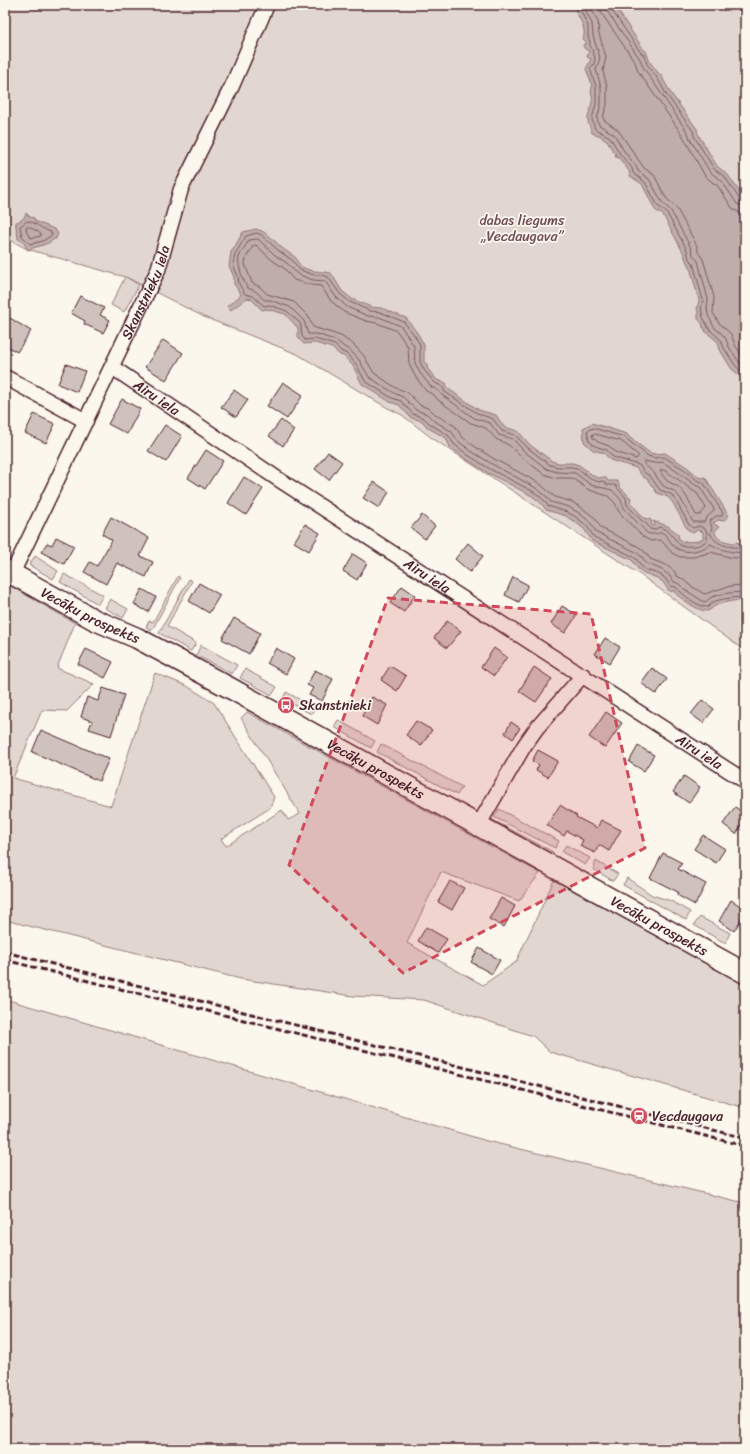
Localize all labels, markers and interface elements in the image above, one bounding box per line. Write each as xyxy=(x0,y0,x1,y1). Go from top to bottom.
park label: dabas liegums „Vecdaugava” xyxy=(479,208,565,249)
street label: Skanstnieku iela xyxy=(114,242,177,344)
street label: Airu iela xyxy=(127,372,186,423)
street label: Airu iela xyxy=(398,550,457,601)
street label: Vecāķu prospekts xyxy=(36,580,145,651)
place label: Skanstnieki xyxy=(299,693,372,718)
bus stop icon: Skanstnieki xyxy=(276,695,296,715)
street label: Airu iela xyxy=(670,726,729,777)
street label: Vecāķu prospekts xyxy=(323,732,430,806)
street label: Vecāķu prospekts xyxy=(606,888,713,963)
place label: Vecdaugava xyxy=(652,1104,724,1129)
station icon: Vecdaugava xyxy=(629,1106,649,1126)

